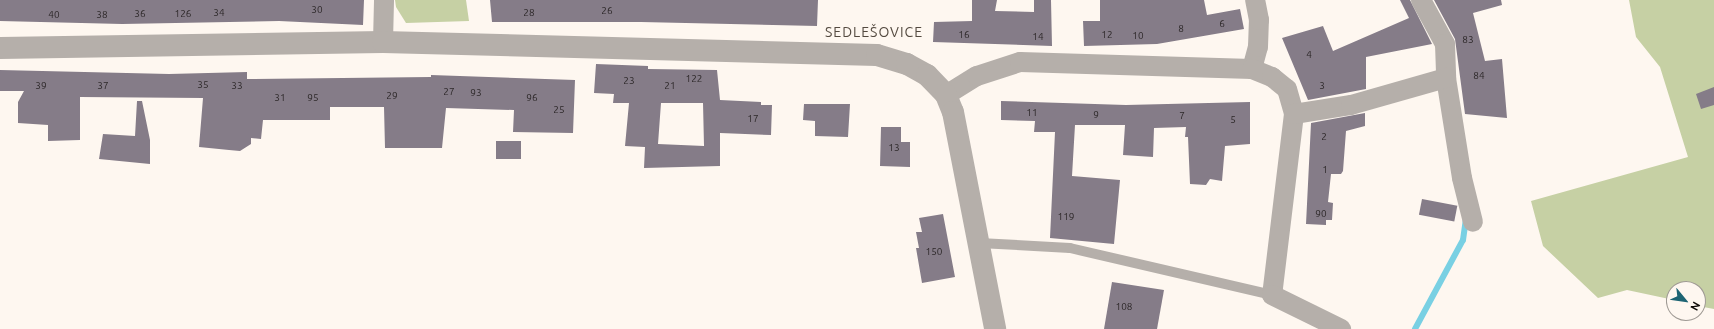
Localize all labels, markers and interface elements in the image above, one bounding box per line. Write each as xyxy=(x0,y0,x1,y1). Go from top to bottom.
house number: 30 xyxy=(311,4,323,16)
house number: 26 xyxy=(601,5,613,17)
house number: 34 xyxy=(213,7,225,19)
house number: 28 xyxy=(523,7,535,19)
house number: 36 xyxy=(134,8,146,20)
house number: 126 xyxy=(175,8,191,20)
house number: 40 xyxy=(48,9,60,21)
house number: 38 xyxy=(96,9,108,21)
house number: 6 xyxy=(1219,18,1225,30)
house number: 8 xyxy=(1178,23,1184,35)
district label: SEDLEŠOVICE xyxy=(825,24,923,40)
house number: 16 xyxy=(958,29,970,41)
house number: 12 xyxy=(1101,29,1113,41)
house number: 10 xyxy=(1132,30,1144,42)
house number: 14 xyxy=(1032,31,1044,43)
house number: 83 xyxy=(1462,34,1474,46)
house number: 4 xyxy=(1306,49,1312,61)
house number: 84 xyxy=(1473,70,1485,82)
house number: 122 xyxy=(686,73,702,85)
house number: 23 xyxy=(623,75,635,87)
house number: 35 xyxy=(197,79,209,91)
house number: 39 xyxy=(35,80,47,92)
house number: 37 xyxy=(97,80,109,92)
house number: 33 xyxy=(231,80,243,92)
house number: 21 xyxy=(664,80,676,92)
house number: 3 xyxy=(1319,80,1325,92)
house number: 27 xyxy=(443,86,455,98)
house number: 93 xyxy=(470,87,482,99)
house number: 29 xyxy=(386,90,398,102)
house number: 31 xyxy=(274,92,286,104)
house number: 95 xyxy=(307,92,319,104)
house number: 96 xyxy=(526,92,538,104)
house number: 25 xyxy=(553,104,565,116)
house number: 11 xyxy=(1026,107,1038,119)
house number: 9 xyxy=(1093,109,1099,121)
house number: 7 xyxy=(1179,110,1185,122)
house number: 17 xyxy=(747,113,759,125)
house number: 5 xyxy=(1230,114,1236,126)
house number: 2 xyxy=(1321,131,1327,143)
house number: 13 xyxy=(888,142,900,154)
house number: 1 xyxy=(1322,164,1328,176)
house number: 90 xyxy=(1315,208,1327,220)
house number: 119 xyxy=(1058,211,1074,223)
house number: 150 xyxy=(926,246,942,258)
north arrow xyxy=(1666,281,1706,321)
text: N xyxy=(1688,300,1703,313)
house number: 108 xyxy=(1116,301,1132,313)

